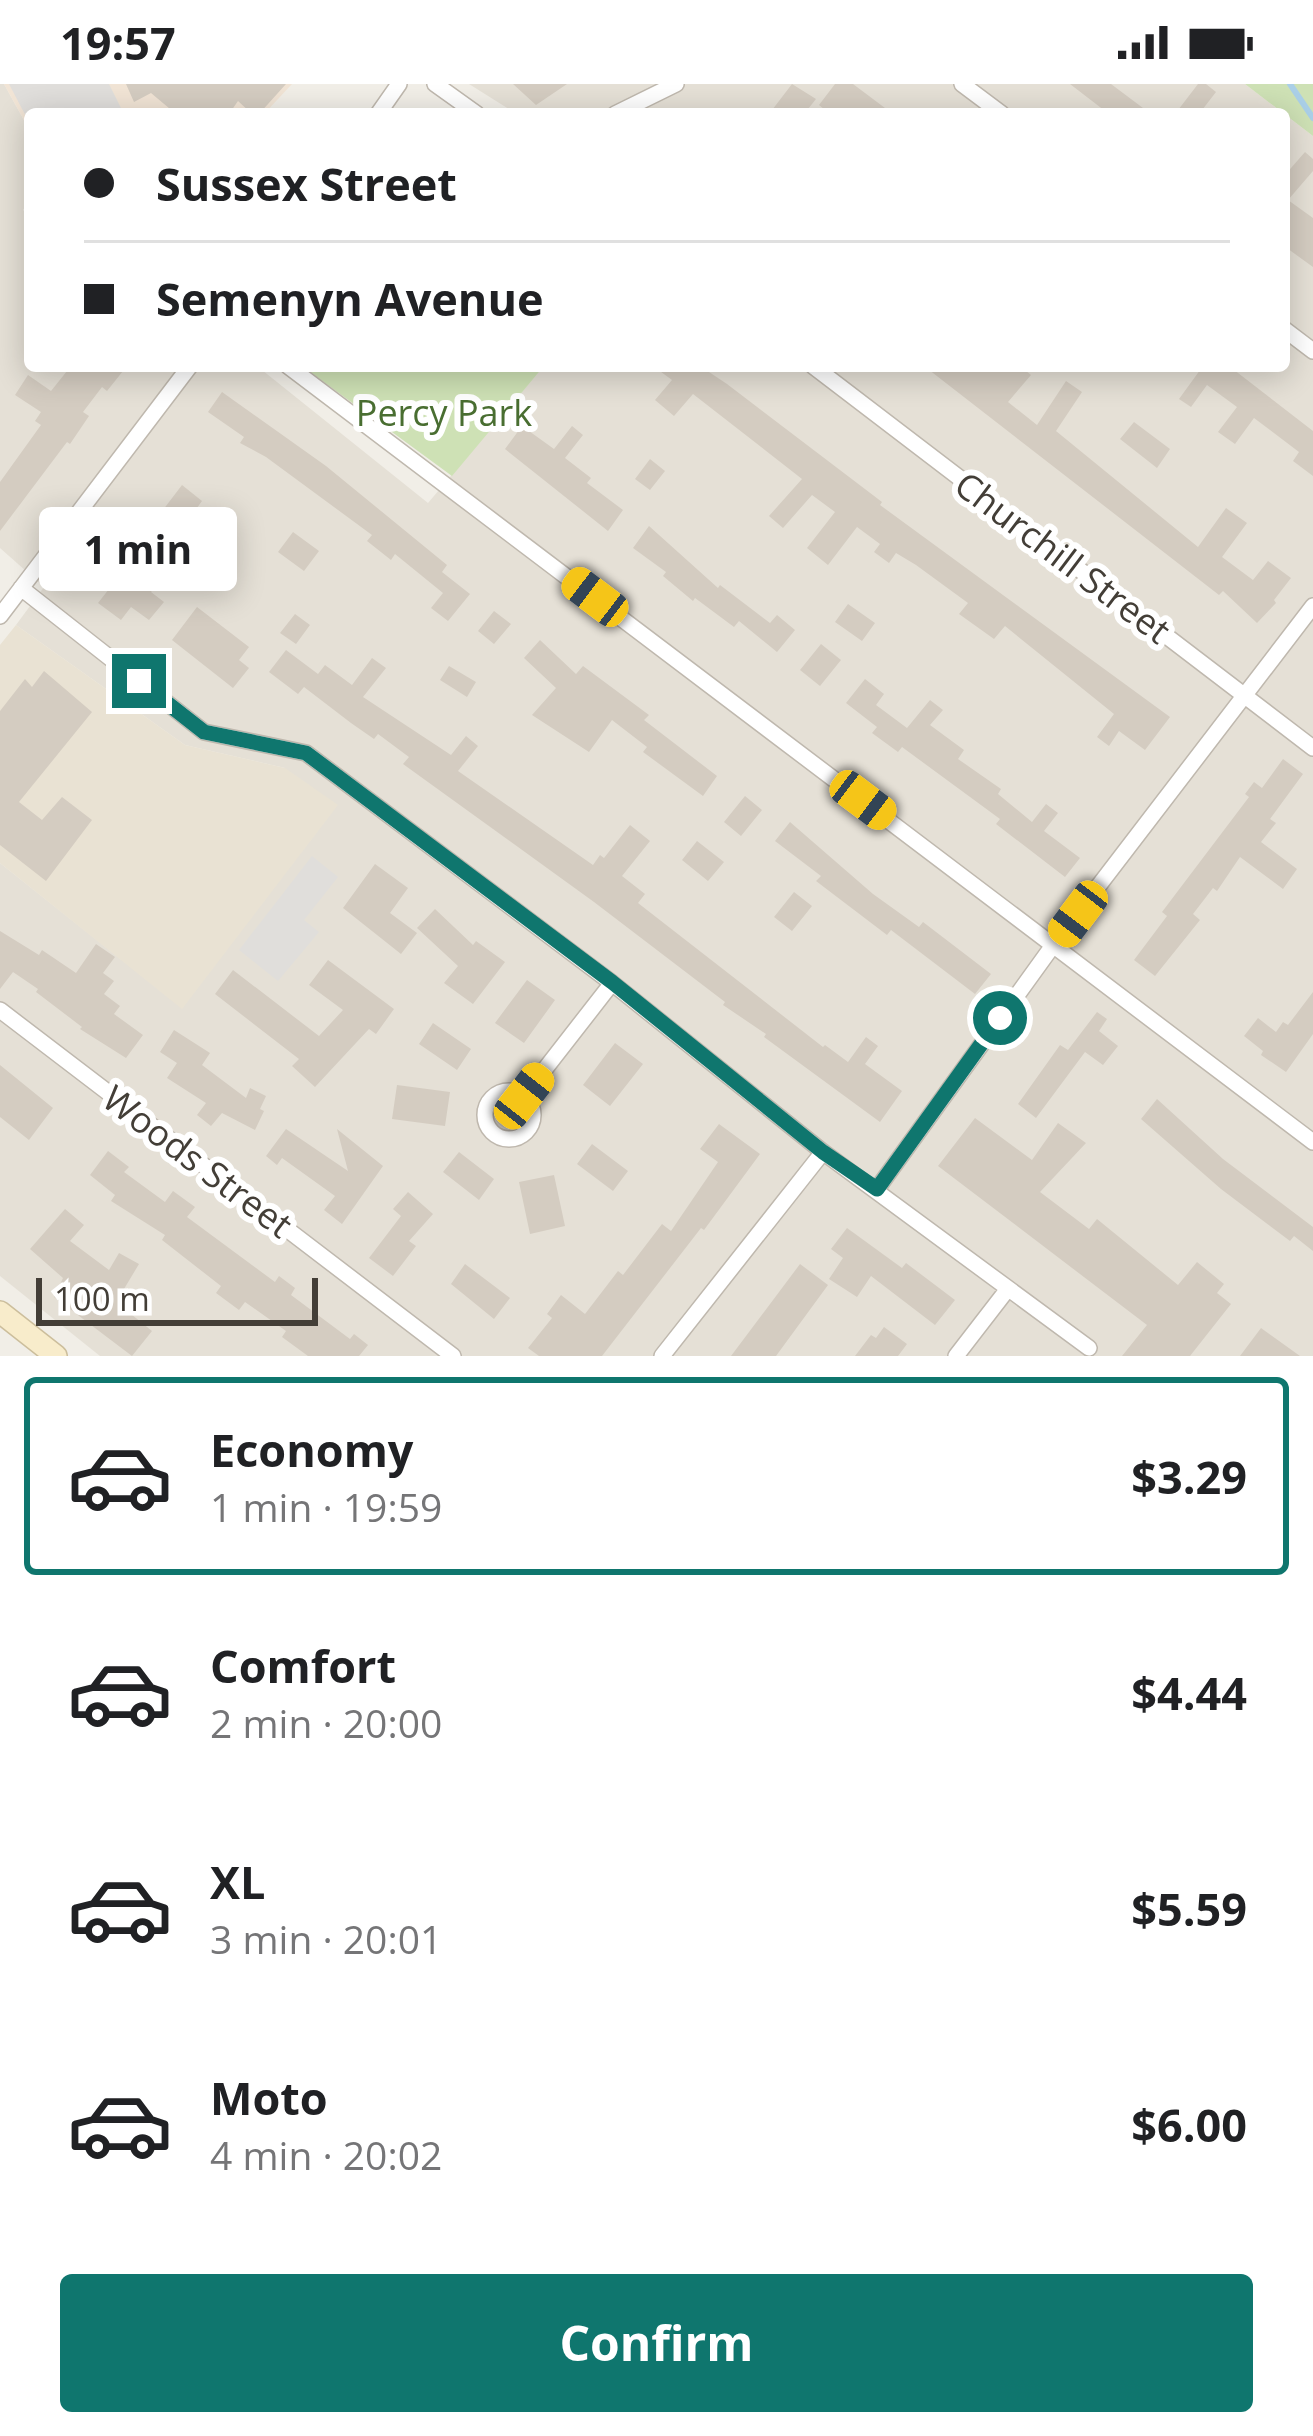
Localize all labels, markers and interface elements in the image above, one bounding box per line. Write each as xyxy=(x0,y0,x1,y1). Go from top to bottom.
text: 19:57 xyxy=(60,12,176,73)
text: Sussex Street xyxy=(156,153,457,214)
text: Semenyn Avenue xyxy=(156,268,544,329)
park label: Percy Park xyxy=(356,388,532,437)
street label: Churchill Street xyxy=(945,460,1181,654)
callout: 1 min xyxy=(40,507,238,591)
text: 1 min xyxy=(84,522,192,575)
car xyxy=(555,561,635,633)
route end xyxy=(112,654,166,708)
car xyxy=(823,764,903,836)
car xyxy=(1042,874,1114,954)
route start xyxy=(973,991,1027,1045)
car xyxy=(488,1057,560,1135)
street label: Woods Street xyxy=(93,1074,303,1248)
scale bar xyxy=(36,1272,318,1325)
text: 100 m xyxy=(54,1276,150,1321)
text: Economy xyxy=(210,1419,413,1480)
icon: car xyxy=(66,1422,174,1530)
text: $3.29 xyxy=(1131,1446,1247,1507)
text: 1 min · 19:59 xyxy=(210,1480,442,1533)
text: Comfort xyxy=(210,1635,396,1696)
icon: car xyxy=(66,1638,174,1746)
text: $4.44 xyxy=(1131,1662,1247,1723)
text: 2 min · 20:00 xyxy=(210,1696,442,1749)
text: XL xyxy=(210,1851,265,1912)
icon: car xyxy=(66,1854,174,1962)
text: $5.59 xyxy=(1131,1878,1247,1939)
text: 3 min · 20:01 xyxy=(210,1912,442,1965)
text: Moto xyxy=(210,2067,328,2128)
icon: car xyxy=(66,2070,174,2178)
text: $6.00 xyxy=(1131,2094,1247,2155)
text: 4 min · 20:02 xyxy=(210,2128,442,2181)
button: Confirm xyxy=(60,2274,1253,2412)

